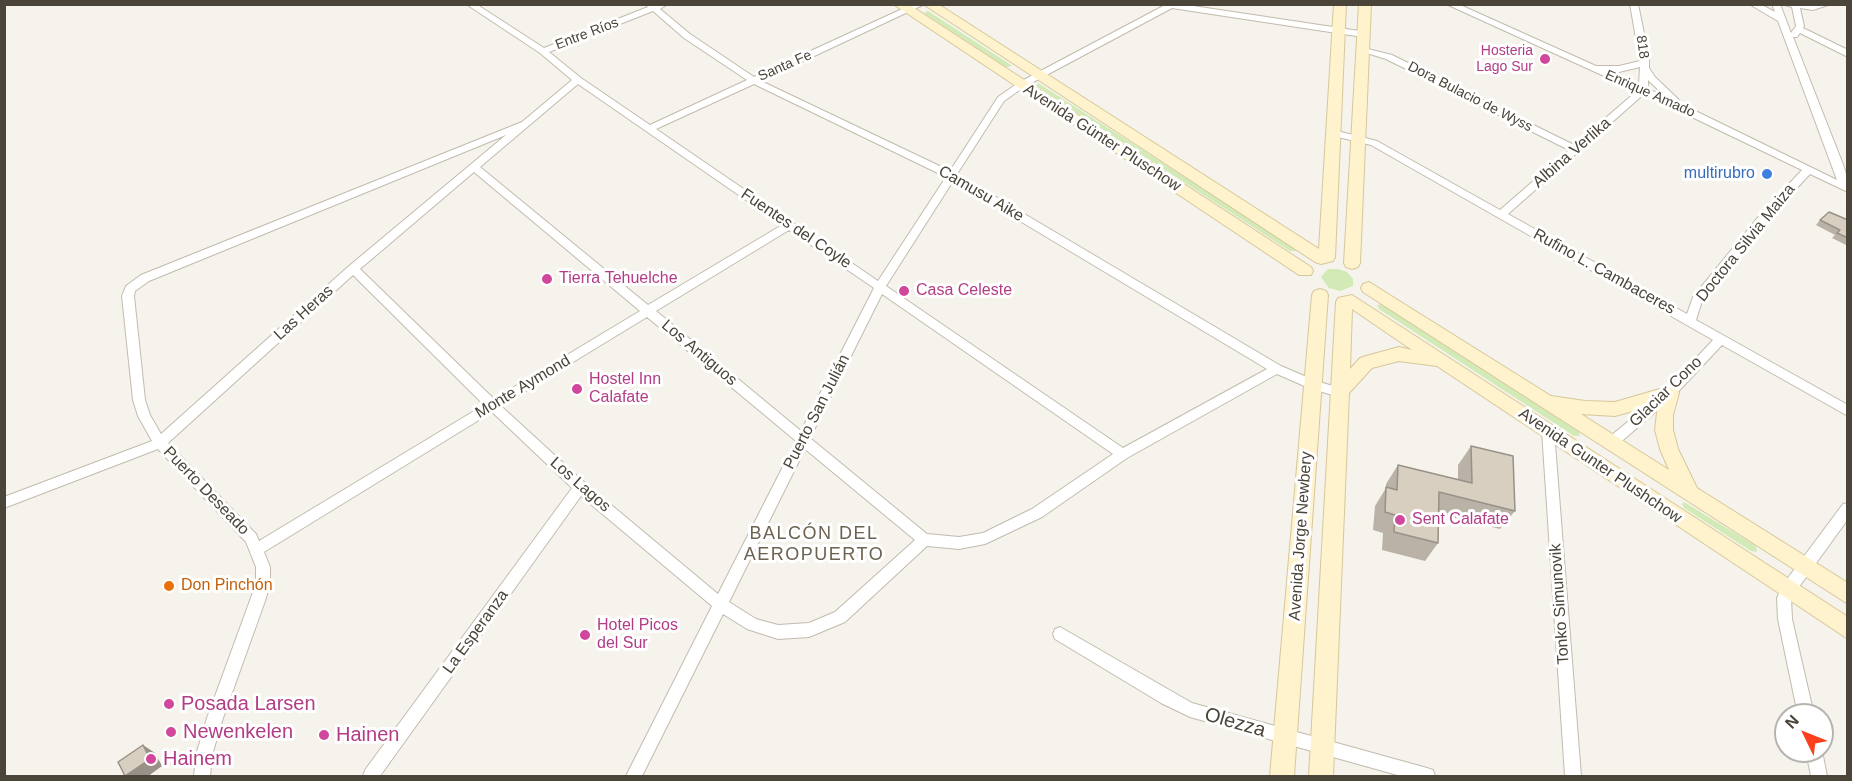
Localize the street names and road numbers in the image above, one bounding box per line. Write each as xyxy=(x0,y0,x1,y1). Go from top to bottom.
street label: Entre Ríos xyxy=(553,14,621,54)
street label: 818 xyxy=(1632,34,1652,60)
street label: Santa Fe xyxy=(756,47,814,85)
street label: Dora Bulacio de Wyss xyxy=(1405,58,1535,136)
street label: Enrique Amado xyxy=(1603,67,1697,121)
street label: Avenida Günter Pluschow xyxy=(1020,80,1184,196)
street label: Albina Verlika xyxy=(1529,114,1615,192)
street label: Camusu Aike xyxy=(935,162,1027,226)
street label: Doctora Silvia Maiza xyxy=(1693,180,1799,306)
street label: Fuentes del Coyle xyxy=(737,185,855,273)
street label: Rufino L. Cambaceres xyxy=(1530,225,1678,319)
street label: Las Heras xyxy=(270,281,338,345)
street label: Los Antiguos xyxy=(657,316,741,390)
street label: Monte Aymond xyxy=(472,351,574,423)
street label: Puerto San Julián xyxy=(780,351,854,473)
street label: Glaciar Cono xyxy=(1626,353,1706,431)
street label: Avenida Gunter Plushchow xyxy=(1515,404,1685,528)
street label: Puerto Deseado xyxy=(159,443,253,539)
street label: Avenida Jorge Newbery xyxy=(1286,451,1316,621)
street label: Los Lagos xyxy=(546,454,614,516)
street label: Tonko Simunovik xyxy=(1546,543,1574,665)
street label: La Esperanza xyxy=(439,586,513,678)
street label: Olezza xyxy=(1202,703,1268,743)

